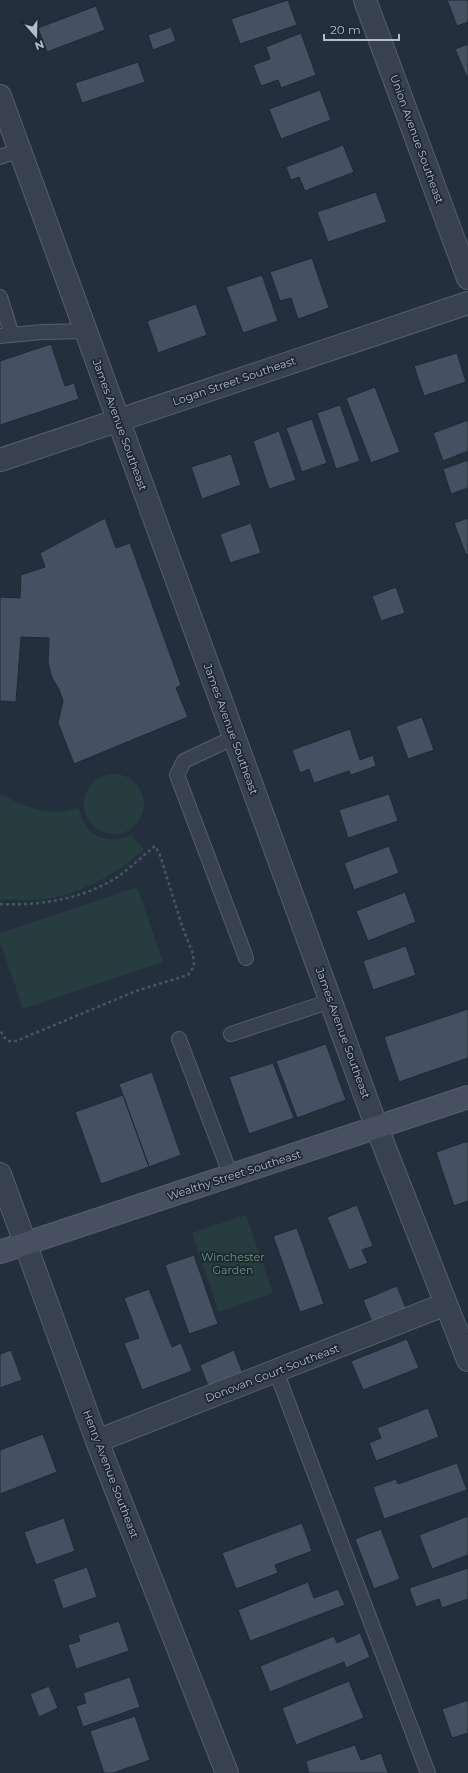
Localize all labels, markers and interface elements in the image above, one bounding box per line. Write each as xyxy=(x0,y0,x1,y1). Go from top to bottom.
north arrow xyxy=(16,16,56,56)
scale bar xyxy=(324,16,399,42)
text: 20 m xyxy=(330,22,361,37)
text: N xyxy=(33,37,46,53)
street label: Union Avenue Southeast xyxy=(387,72,447,206)
street label: Logan Street Southeast xyxy=(170,353,298,409)
street label: James Avenue Southeast xyxy=(89,356,150,493)
street label: James Avenue Southeast xyxy=(200,660,261,797)
street label: James Avenue Southeast xyxy=(312,964,373,1101)
street label: Wealthy Street Southeast xyxy=(165,1147,303,1203)
park label: Winchester Garden xyxy=(201,1250,265,1277)
street label: Donovan Court Southeast xyxy=(203,1341,341,1405)
street label: Henry Avenue Southeast xyxy=(80,1408,142,1541)

